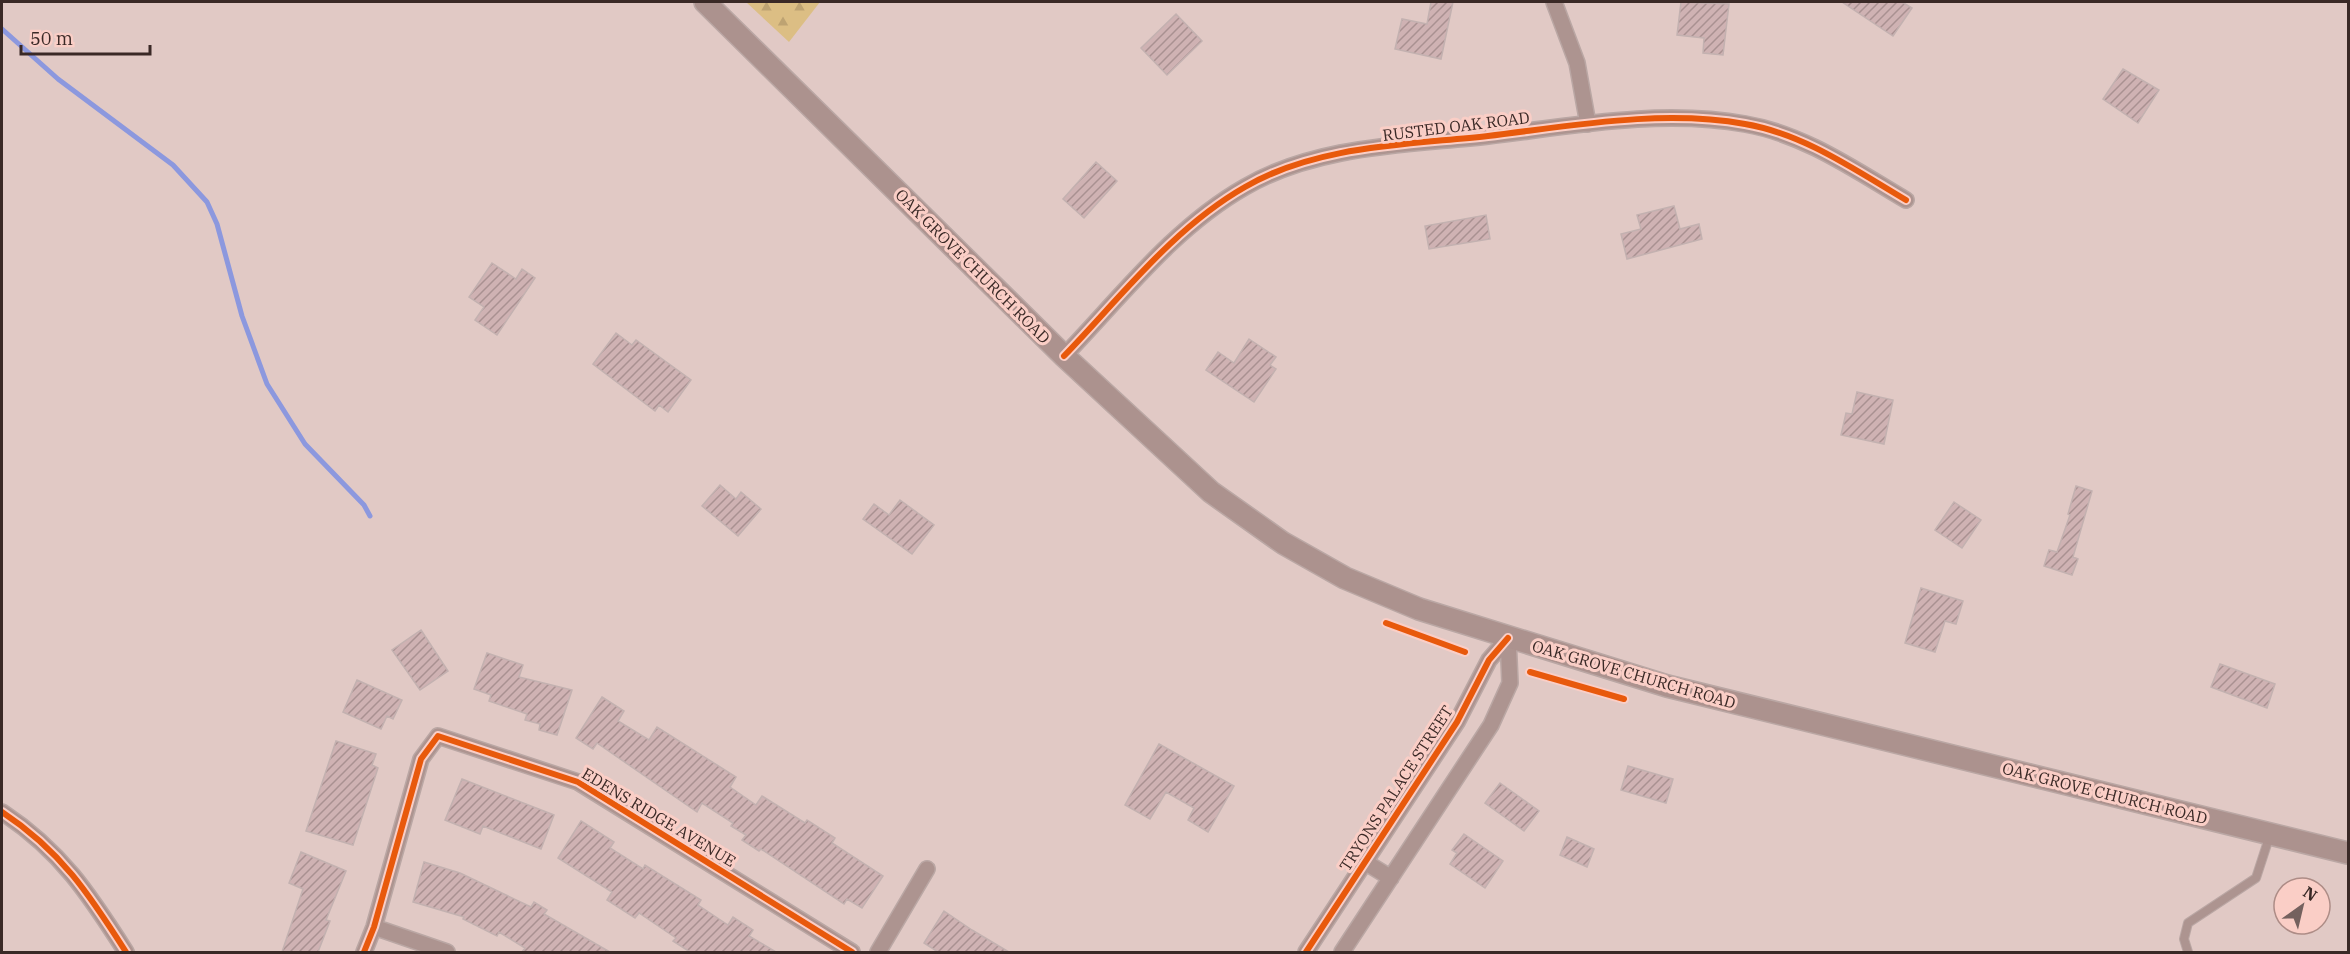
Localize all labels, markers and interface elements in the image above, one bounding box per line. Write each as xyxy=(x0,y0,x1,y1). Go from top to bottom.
scale bar xyxy=(21,18,150,56)
text: 50 m xyxy=(30,27,73,50)
street label: RUSTED OAK ROAD xyxy=(1381,107,1531,145)
street label: OAK GROVE CHURCH ROAD xyxy=(891,184,1055,348)
street label: OAK GROVE CHURCH ROAD xyxy=(1530,635,1738,713)
street label: TRYONS PALACE STREET xyxy=(1335,701,1457,875)
street label: OAK GROVE CHURCH ROAD xyxy=(2000,758,2210,828)
street label: EDENS RIDGE AVENUE xyxy=(578,763,740,871)
north arrow xyxy=(2272,876,2332,936)
text: N xyxy=(2300,882,2321,905)

